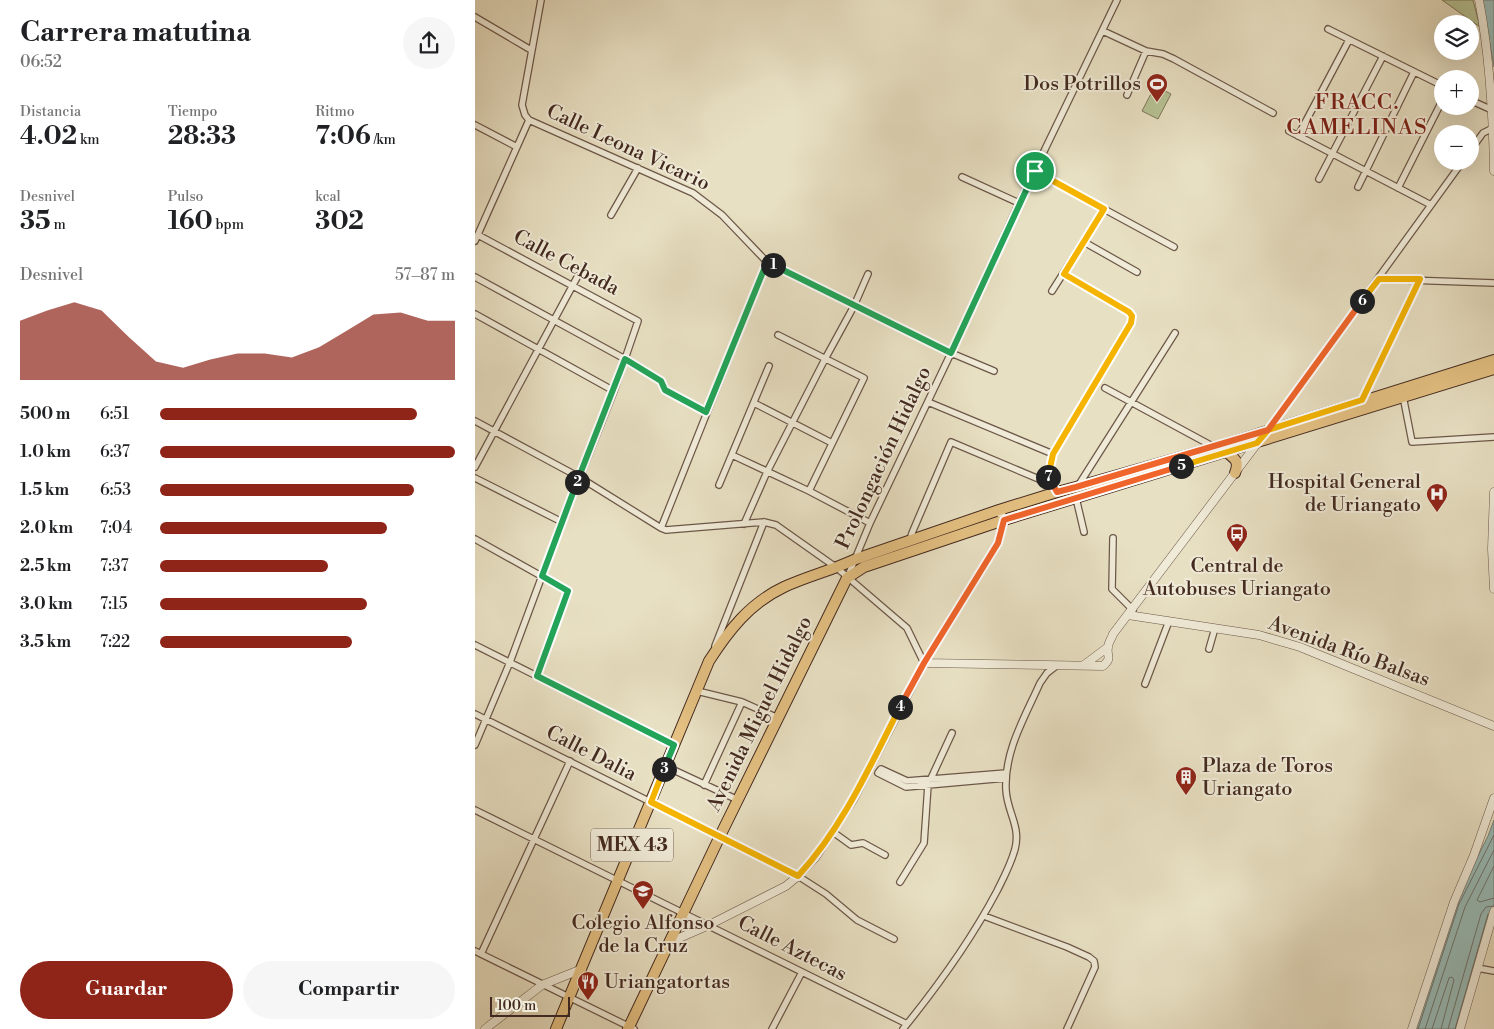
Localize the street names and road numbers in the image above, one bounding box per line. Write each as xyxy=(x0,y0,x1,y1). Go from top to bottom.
street label: Calle Leona Vicario xyxy=(542,99,714,197)
street label: Calle Cebada xyxy=(509,225,624,302)
street label: Prolongación Hidalgo xyxy=(831,363,937,553)
street label: Avenida Río Balsas xyxy=(1264,611,1433,693)
street label: Avenida Miguel Hidalgo xyxy=(701,612,818,817)
street label: Calle Dalia xyxy=(542,721,641,788)
road number: MEX 43 xyxy=(591,828,673,862)
street label: Calle Aztecas xyxy=(733,911,851,987)

